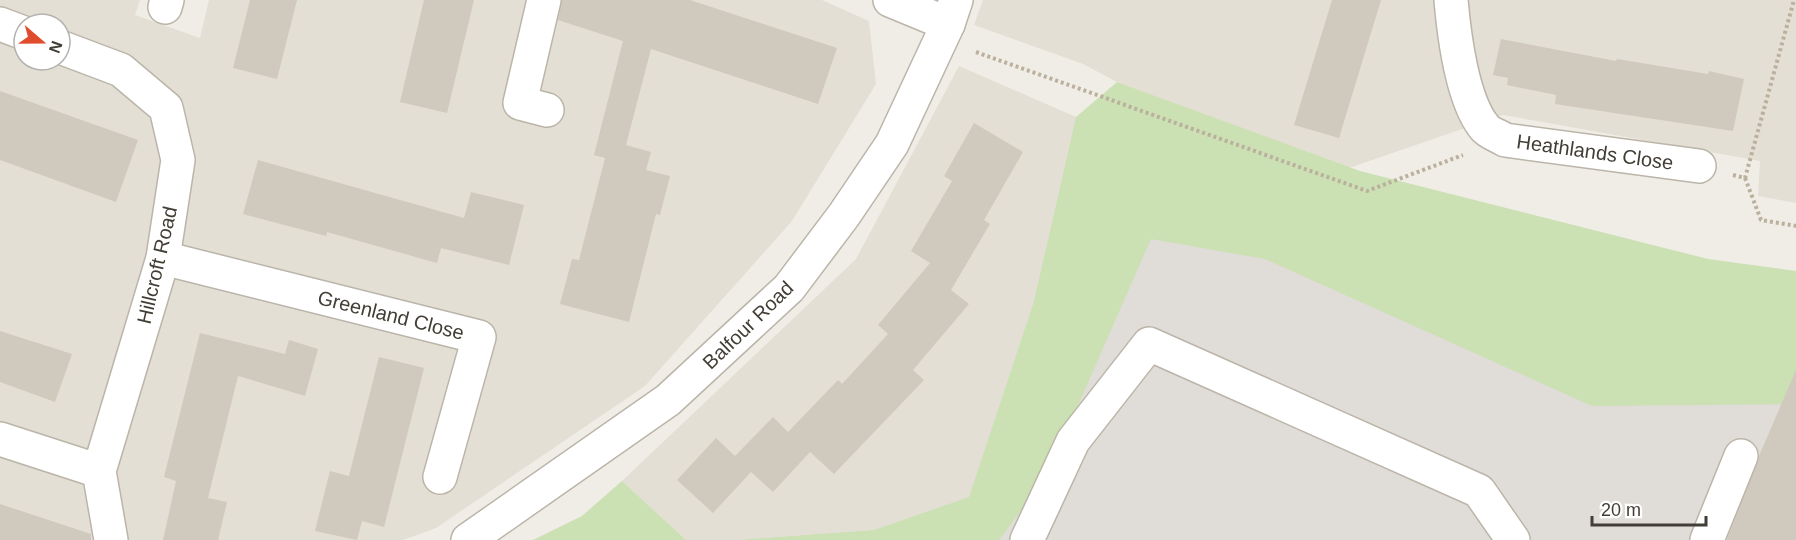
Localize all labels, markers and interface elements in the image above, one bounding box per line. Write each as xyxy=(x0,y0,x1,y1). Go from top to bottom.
north arrow xyxy=(12,12,72,72)
text: N xyxy=(46,39,66,55)
street label: Heathlands Close xyxy=(1515,130,1675,174)
street label: Hillcroft Road xyxy=(133,204,181,326)
street label: Balfour Road xyxy=(698,277,798,373)
street label: Greenland Close xyxy=(316,286,466,344)
scale bar xyxy=(1592,489,1706,527)
text: 20 m xyxy=(1601,500,1641,520)

